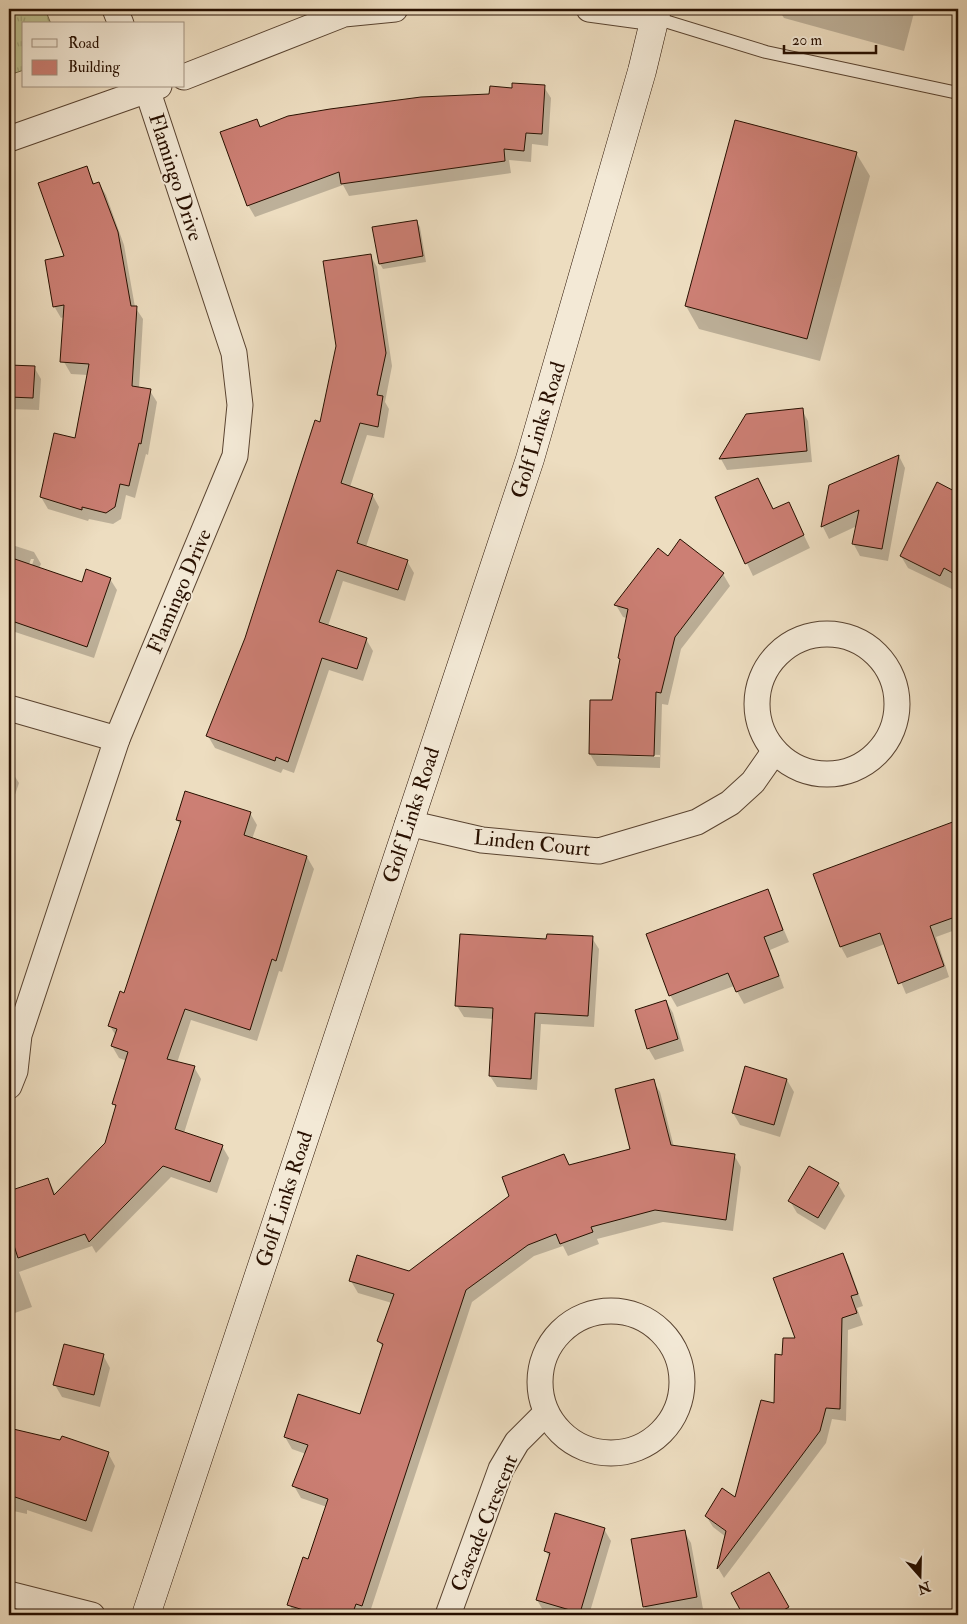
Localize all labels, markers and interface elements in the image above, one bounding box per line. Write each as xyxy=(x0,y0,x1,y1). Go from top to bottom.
legend xyxy=(22,22,185,88)
scale bar xyxy=(784,22,877,54)
text: 20 m xyxy=(792,31,822,50)
text: Road xyxy=(68,34,100,53)
text: Building xyxy=(68,58,120,77)
street label: Flamingo Drive xyxy=(142,110,209,245)
street label: Golf Links Road xyxy=(505,358,572,502)
street label: Flamingo Drive xyxy=(141,525,218,658)
street label: Golf Links Road xyxy=(377,743,446,887)
street label: Linden Court xyxy=(472,824,592,863)
street label: Golf Links Road xyxy=(250,1127,319,1271)
street label: Cascade Crescent xyxy=(445,1451,524,1596)
north arrow xyxy=(894,1552,944,1602)
text: N xyxy=(915,1577,934,1598)

